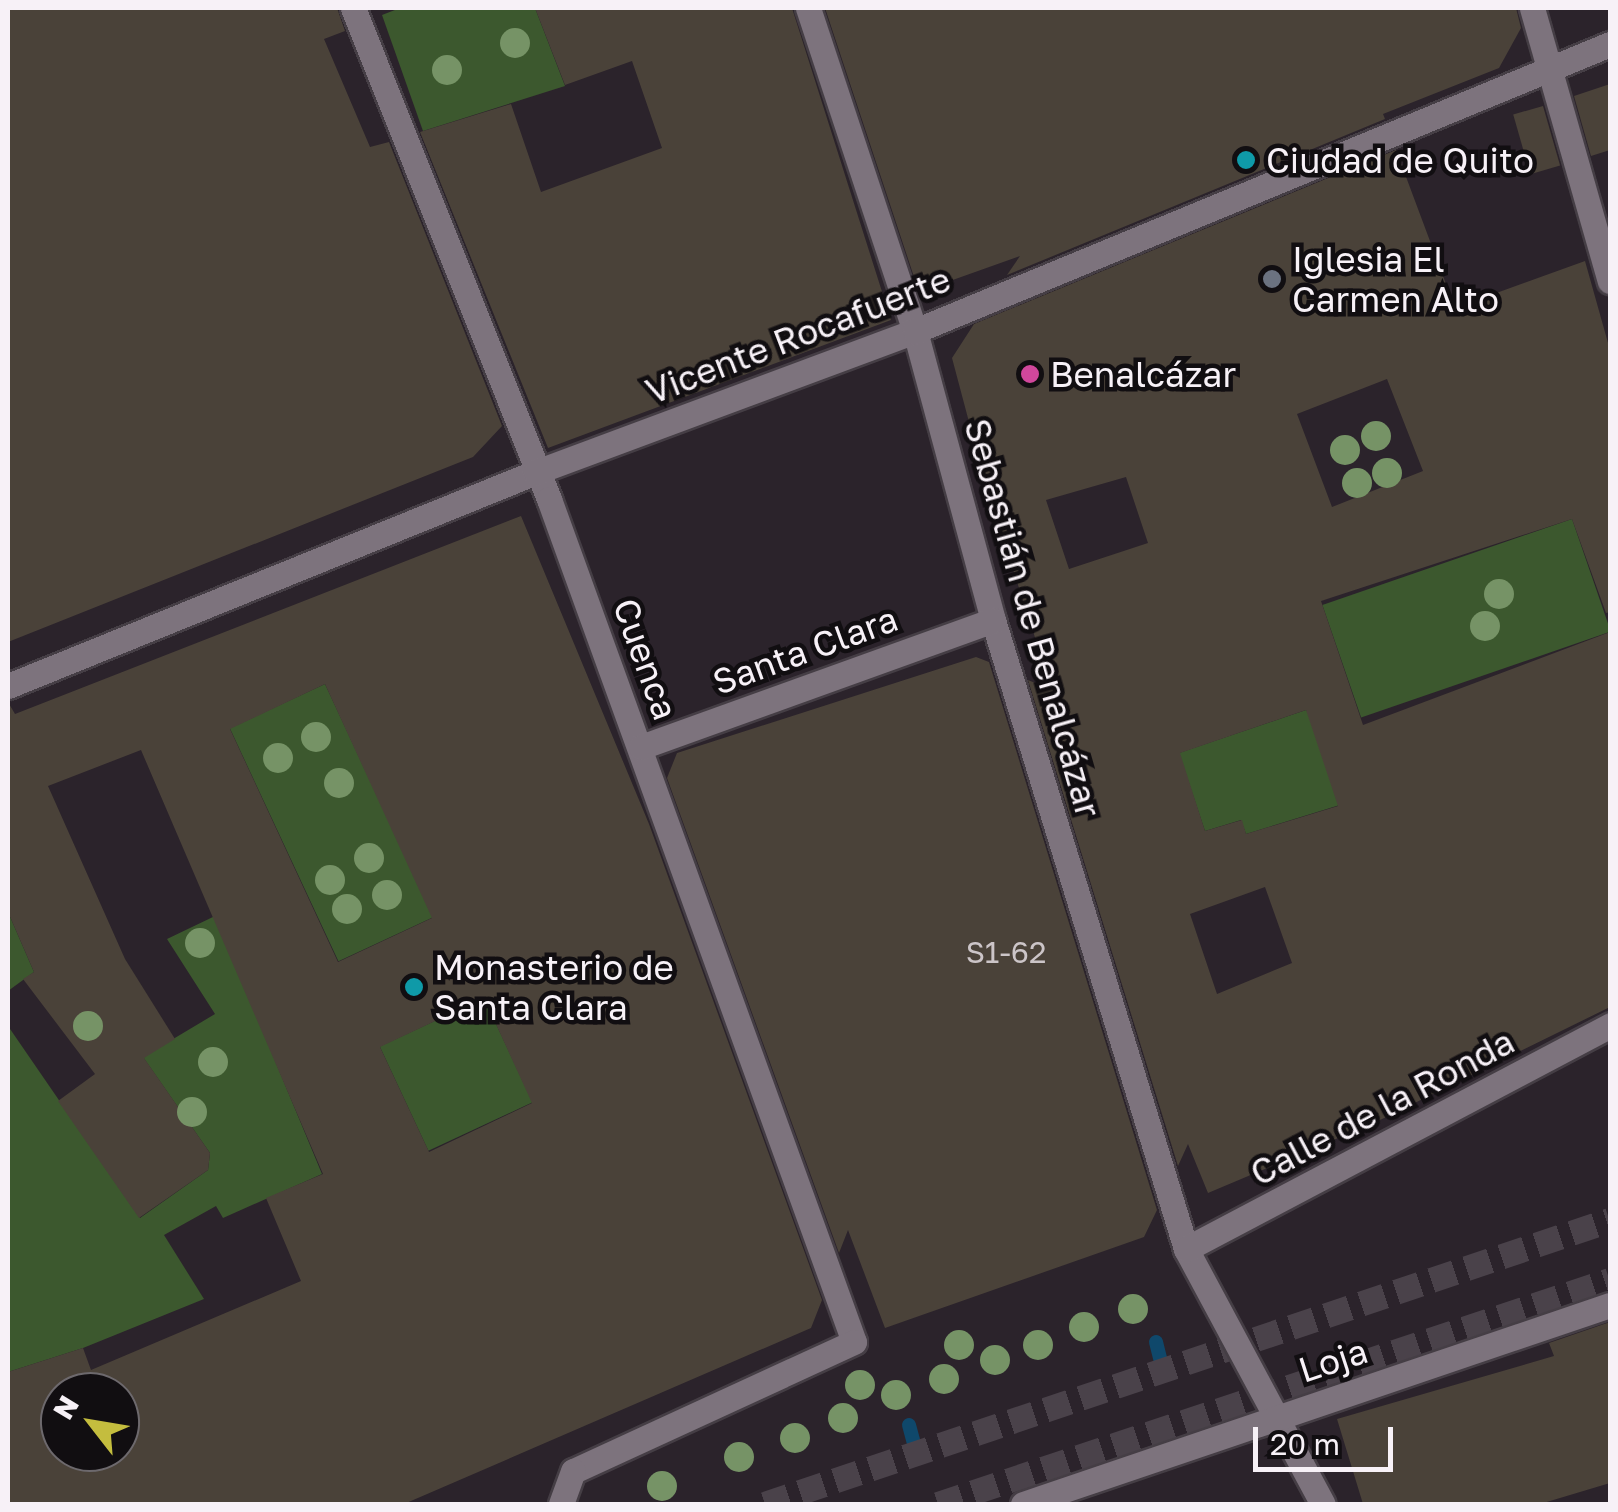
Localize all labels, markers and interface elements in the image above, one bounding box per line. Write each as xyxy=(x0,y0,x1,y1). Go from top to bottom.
place label: Ciudad de Quito xyxy=(1266,139,1534,181)
marker: Ciudad de Quito xyxy=(1235,149,1257,171)
place label: Iglesia El Carmen Alto xyxy=(1292,238,1499,320)
street label: Vicente Rocafuerte xyxy=(640,258,956,412)
marker: Iglesia El Carmen Alto xyxy=(1261,268,1283,290)
place label: Benalcázar xyxy=(1050,353,1236,395)
marker: Benalcázar xyxy=(1019,363,1041,385)
street label: Sebastián de Benalcázar xyxy=(956,414,1110,822)
street label: Cuenca xyxy=(605,593,687,725)
street label: Santa Clara xyxy=(707,597,903,703)
house number: S1-62 xyxy=(966,934,1046,970)
place label: Monasterio de Santa Clara xyxy=(434,946,674,1028)
marker: Monasterio de Santa Clara xyxy=(403,976,425,998)
street label: Calle de la Ronda xyxy=(1243,1020,1521,1194)
street label: Loja xyxy=(1293,1329,1373,1391)
north arrow xyxy=(40,1372,140,1472)
text: N xyxy=(46,1390,85,1425)
scale bar xyxy=(1258,1407,1398,1469)
text: 20 m xyxy=(1270,1426,1340,1462)

